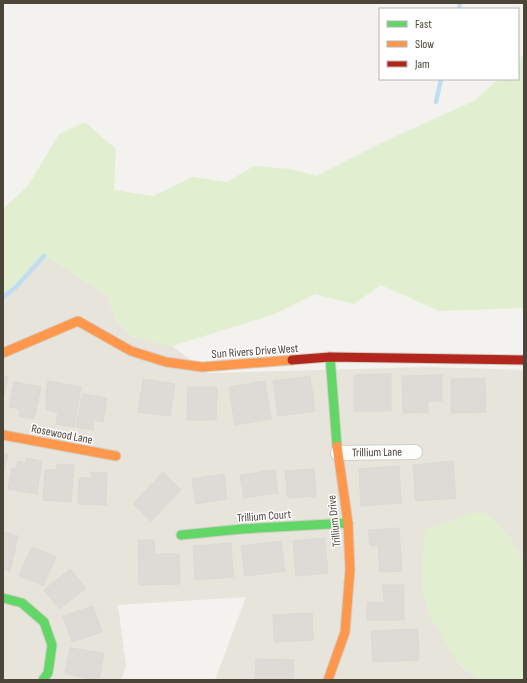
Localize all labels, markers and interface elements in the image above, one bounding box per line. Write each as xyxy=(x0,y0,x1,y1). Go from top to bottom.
legend xyxy=(379,8,519,80)
text: Fast xyxy=(415,17,432,32)
text: Slow xyxy=(415,37,434,52)
text: Jam xyxy=(414,57,430,72)
street label: Sun Rivers Drive West xyxy=(211,341,299,362)
street label: Rosewood Lane xyxy=(30,421,94,448)
street label: Trillium Lane xyxy=(352,445,402,460)
street label: Trillium Drive xyxy=(324,494,345,548)
street label: Trillium Court xyxy=(236,507,292,526)

